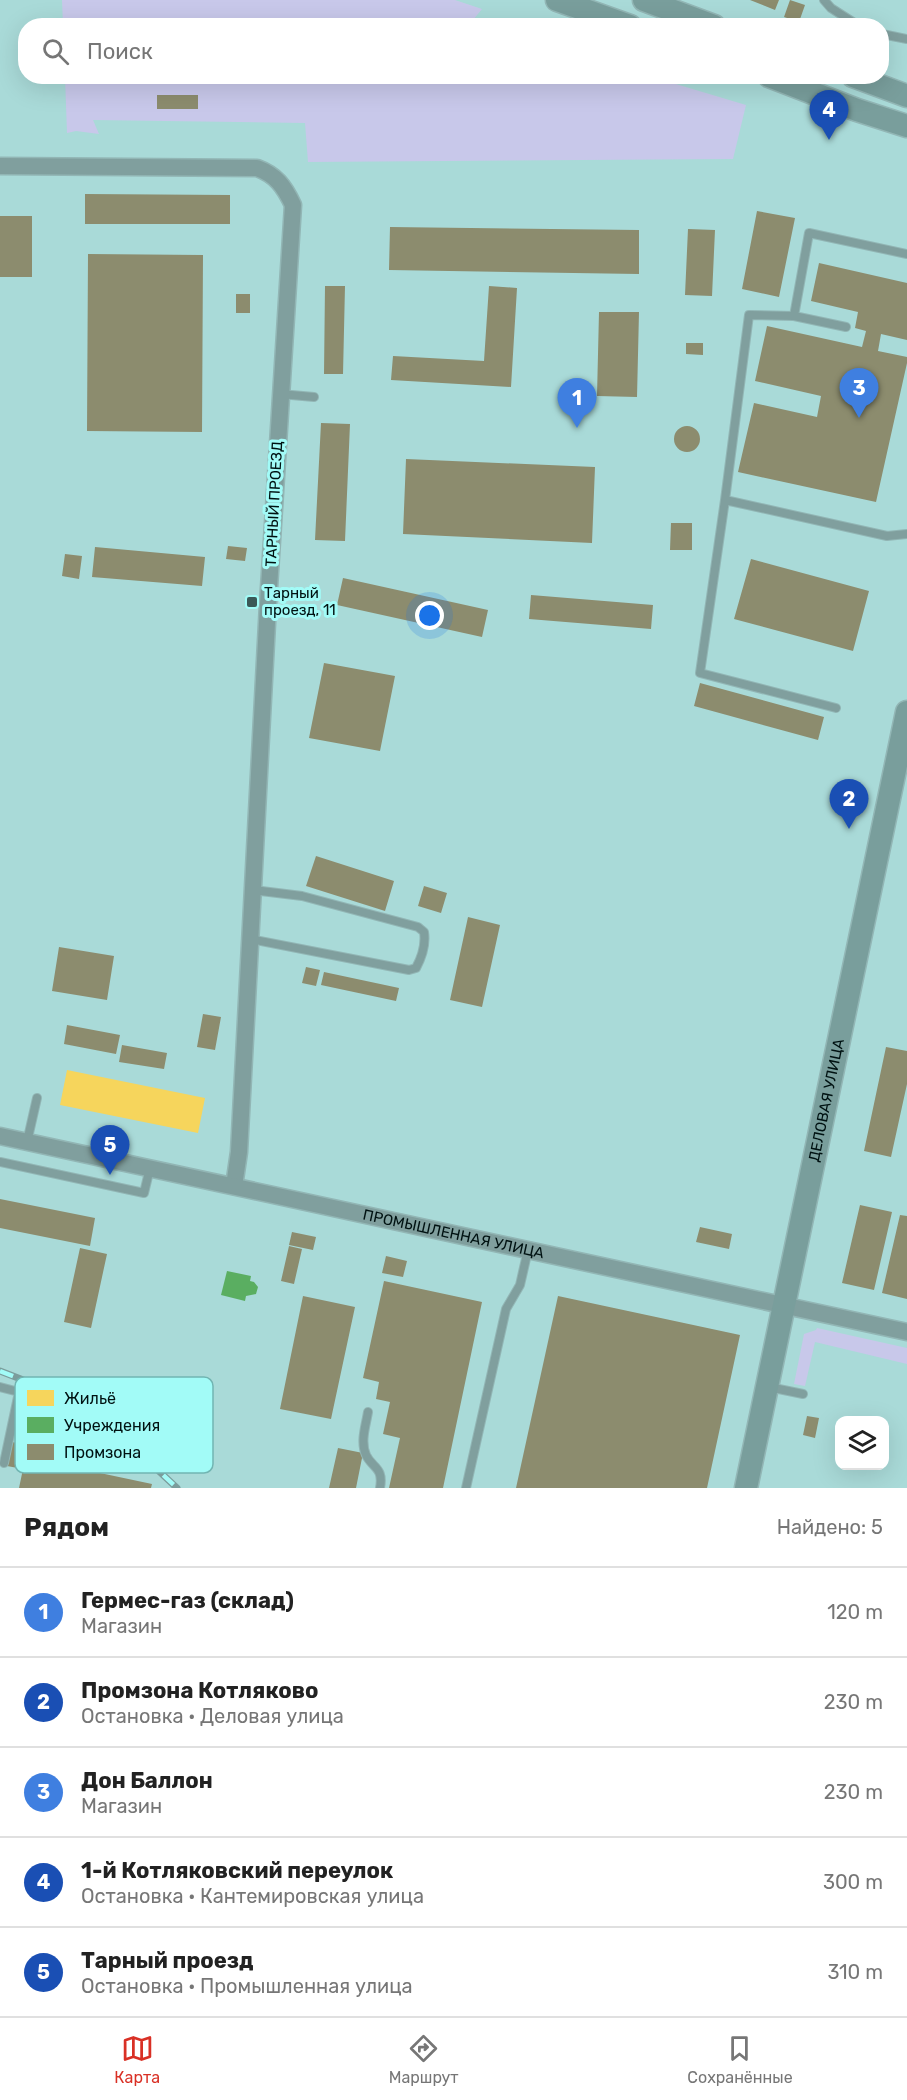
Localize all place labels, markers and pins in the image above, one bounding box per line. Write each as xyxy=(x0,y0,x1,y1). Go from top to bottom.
pin: 4 xyxy=(810,90,848,140)
pin: 3 xyxy=(840,368,878,418)
pin: 1 xyxy=(558,378,596,428)
place label: Тарный проезд, 11 xyxy=(264,584,336,619)
marker: Тарный проезд, 11 xyxy=(245,595,259,609)
pin: 2 xyxy=(830,780,868,829)
pin: 5 xyxy=(90,1126,130,1175)

